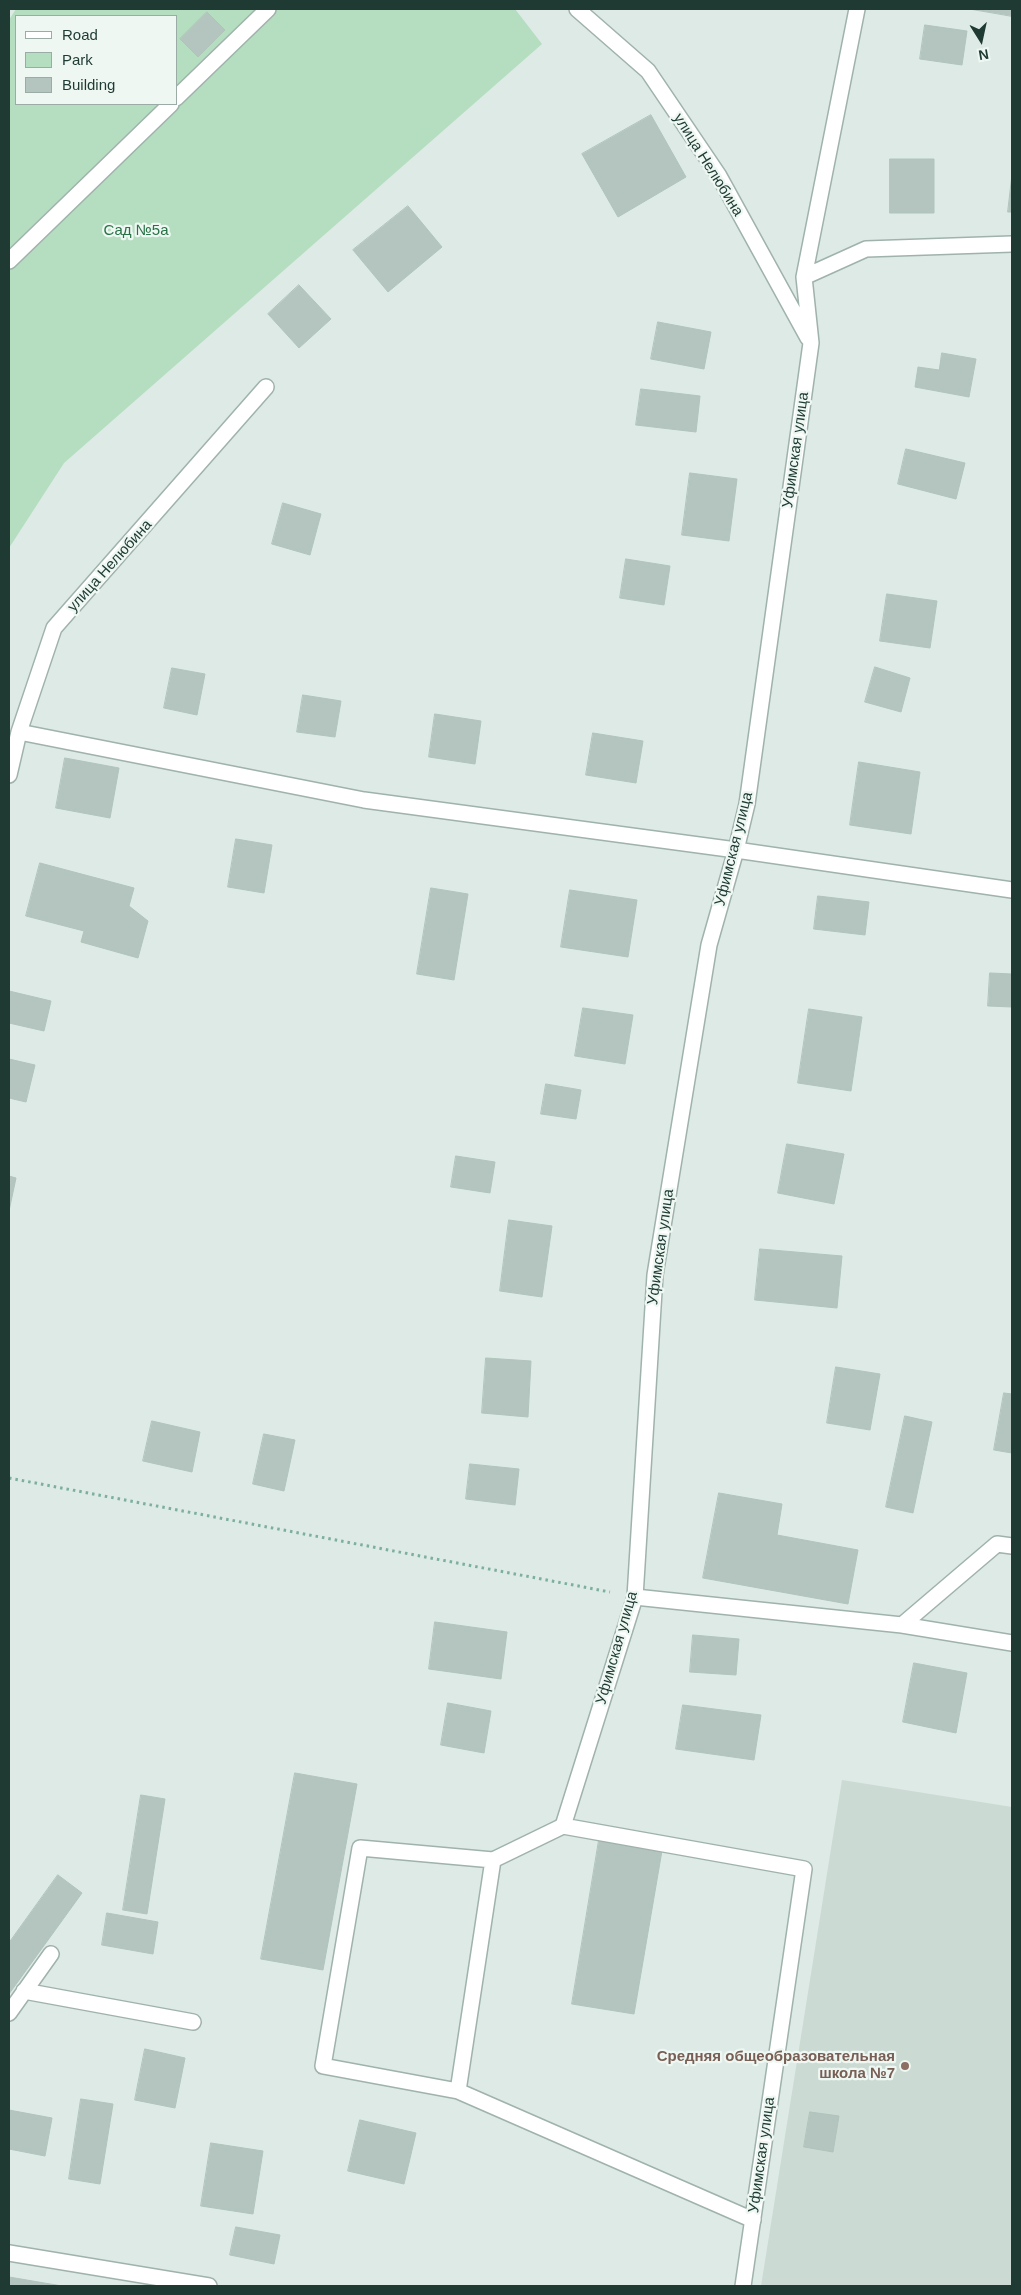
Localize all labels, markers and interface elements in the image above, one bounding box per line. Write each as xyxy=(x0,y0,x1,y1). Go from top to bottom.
legend xyxy=(15,15,178,105)
north arrow xyxy=(956,15,1006,65)
text: Road xyxy=(62,26,98,43)
text: N xyxy=(977,46,990,64)
text: Park xyxy=(62,51,93,68)
text: Building xyxy=(62,76,115,93)
street label: улица Нелюбина xyxy=(669,110,747,220)
park label: Сад №5а xyxy=(103,222,169,240)
street label: Уфимская улица xyxy=(779,391,813,509)
street label: улица Нелюбина xyxy=(64,516,156,616)
street label: Уфимская улица xyxy=(711,790,757,908)
street label: Уфимская улица xyxy=(644,1188,678,1306)
street label: Уфимская улица xyxy=(592,1589,642,1707)
place label: Средняя общеобразовательная школа №7 xyxy=(657,2048,895,2083)
marker: Средняя общеобразовательная школа №7 xyxy=(899,2060,911,2072)
street label: Уфимская улица xyxy=(745,2096,779,2214)

